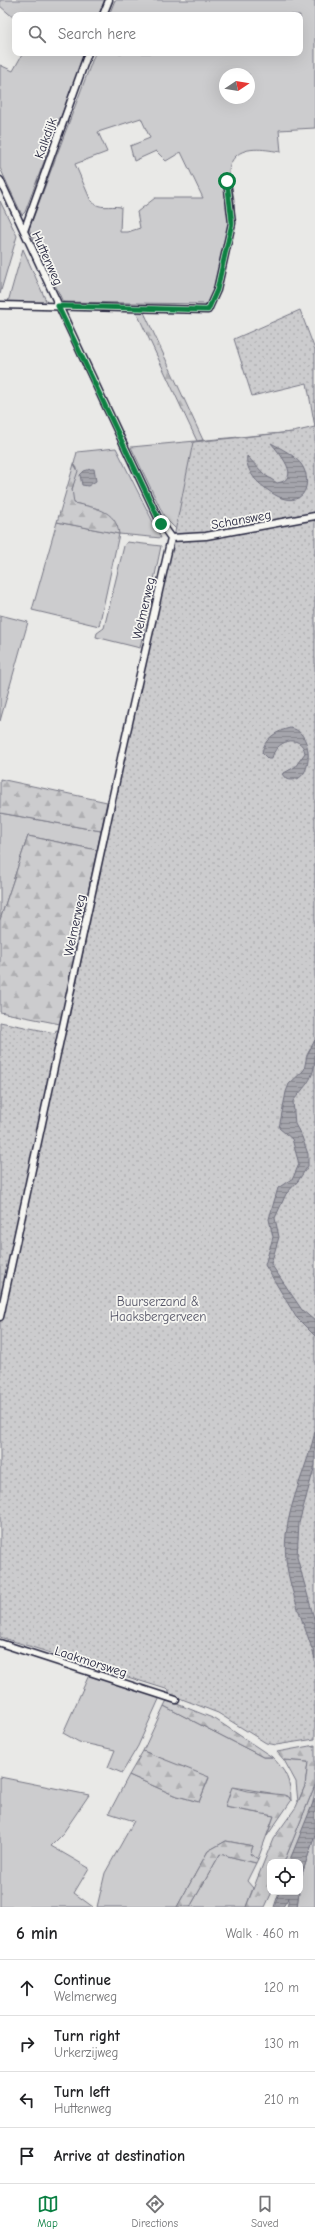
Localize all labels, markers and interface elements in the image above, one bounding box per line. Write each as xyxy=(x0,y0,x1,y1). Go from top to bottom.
search box xyxy=(12,12,303,56)
icon: search xyxy=(26,23,48,45)
text: Search here xyxy=(58,25,136,43)
north arrow xyxy=(219,68,255,104)
street label: Kalkdijk xyxy=(31,115,60,160)
route start xyxy=(218,172,236,190)
street label: Huttenweg xyxy=(29,229,66,288)
street label: Schansweg xyxy=(210,507,272,532)
route end xyxy=(152,515,170,533)
street label: Welmerweg xyxy=(129,576,158,641)
street label: Welmerweg xyxy=(61,893,88,958)
park label: Buurserzand & Haaksbergerveen xyxy=(110,1294,206,1324)
street label: Laakmorsweg xyxy=(53,1643,129,1680)
map controls xyxy=(267,1859,303,1895)
button: locate xyxy=(267,1859,303,1895)
text: 6 min xyxy=(16,1924,58,1943)
text: Walk · 460 m xyxy=(225,1926,299,1941)
text: Continue xyxy=(54,1971,111,1989)
icon: ahead xyxy=(16,1977,38,1999)
text: 120 m xyxy=(264,1980,299,1995)
text: Welmerweg xyxy=(54,1989,117,2004)
text: Turn right xyxy=(54,2027,120,2045)
icon: right xyxy=(16,2033,38,2055)
text: 130 m xyxy=(264,2036,299,2051)
text: Urkerzijweg xyxy=(54,2045,118,2060)
text: Turn left xyxy=(54,2083,110,2101)
icon: left xyxy=(16,2089,38,2111)
text: 210 m xyxy=(264,2092,299,2107)
text: Huttenweg xyxy=(54,2101,112,2116)
icon: arrive xyxy=(16,2145,38,2167)
text: Arrive at destination xyxy=(54,2147,185,2165)
tab: Map xyxy=(37,2193,59,2230)
tab: Directions xyxy=(132,2193,178,2230)
tab: Saved xyxy=(251,2193,278,2230)

